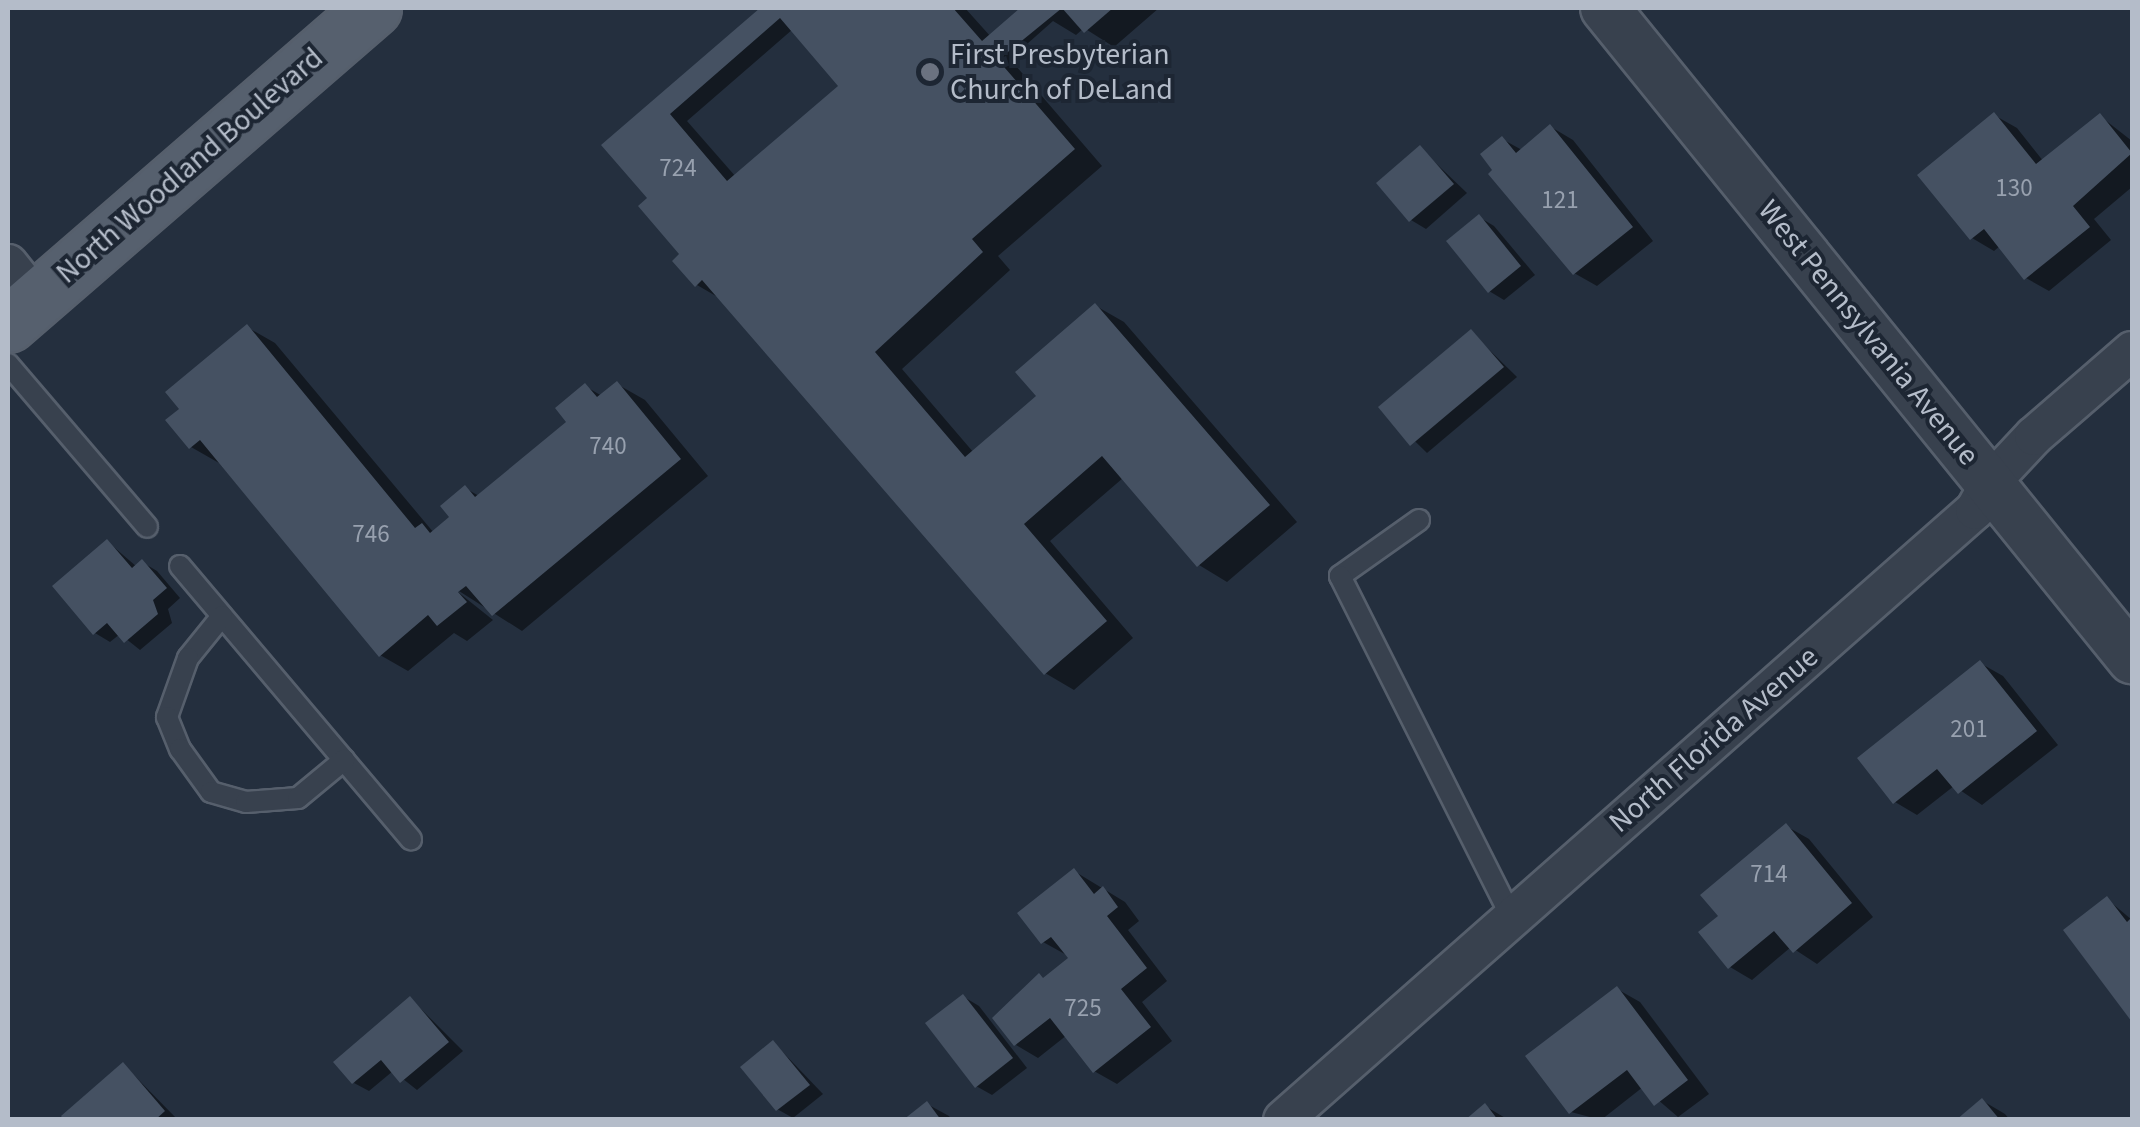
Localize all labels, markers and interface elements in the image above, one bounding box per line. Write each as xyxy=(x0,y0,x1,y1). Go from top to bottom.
place label: First Presbyterian Church of DeLand xyxy=(950,37,1173,108)
street label: North Woodland Boulevard xyxy=(49,40,331,292)
marker: First Presbyterian Church of DeLand xyxy=(919,61,941,83)
house number: 724 xyxy=(659,153,697,183)
house number: 130 xyxy=(1995,173,2033,203)
house number: 121 xyxy=(1541,185,1579,215)
street label: West Pennsylvania Avenue xyxy=(1750,193,1986,473)
house number: 740 xyxy=(589,431,627,461)
house number: 746 xyxy=(352,519,390,549)
street label: North Florida Avenue xyxy=(1602,639,1826,841)
house number: 201 xyxy=(1950,714,1988,744)
house number: 714 xyxy=(1750,859,1788,889)
house number: 725 xyxy=(1064,993,1102,1023)

